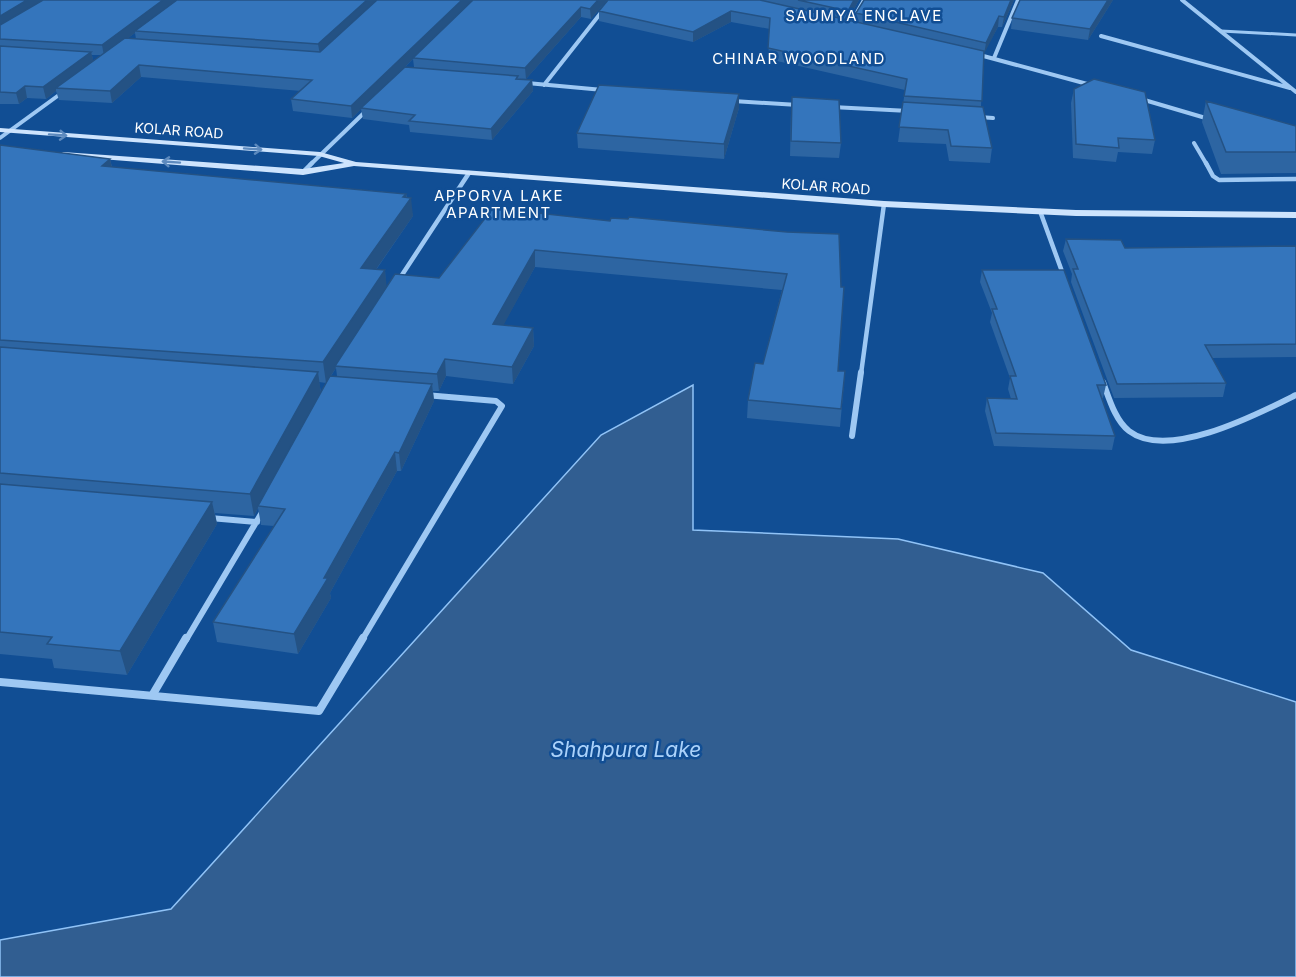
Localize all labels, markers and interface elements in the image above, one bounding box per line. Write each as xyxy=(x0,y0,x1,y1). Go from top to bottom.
district label: SAUMYA ENCLAVE xyxy=(785,6,943,25)
district label: CHINAR WOODLAND xyxy=(712,49,886,68)
street label: KOLAR ROAD xyxy=(134,118,224,142)
one-way arrow xyxy=(48,129,68,140)
one-way arrow xyxy=(242,144,262,155)
one-way arrow xyxy=(162,156,182,167)
street label: KOLAR ROAD xyxy=(781,174,871,198)
district label: APPORVA LAKE APARTMENT xyxy=(434,186,564,222)
water label: Shahpura Lake xyxy=(551,737,701,762)

